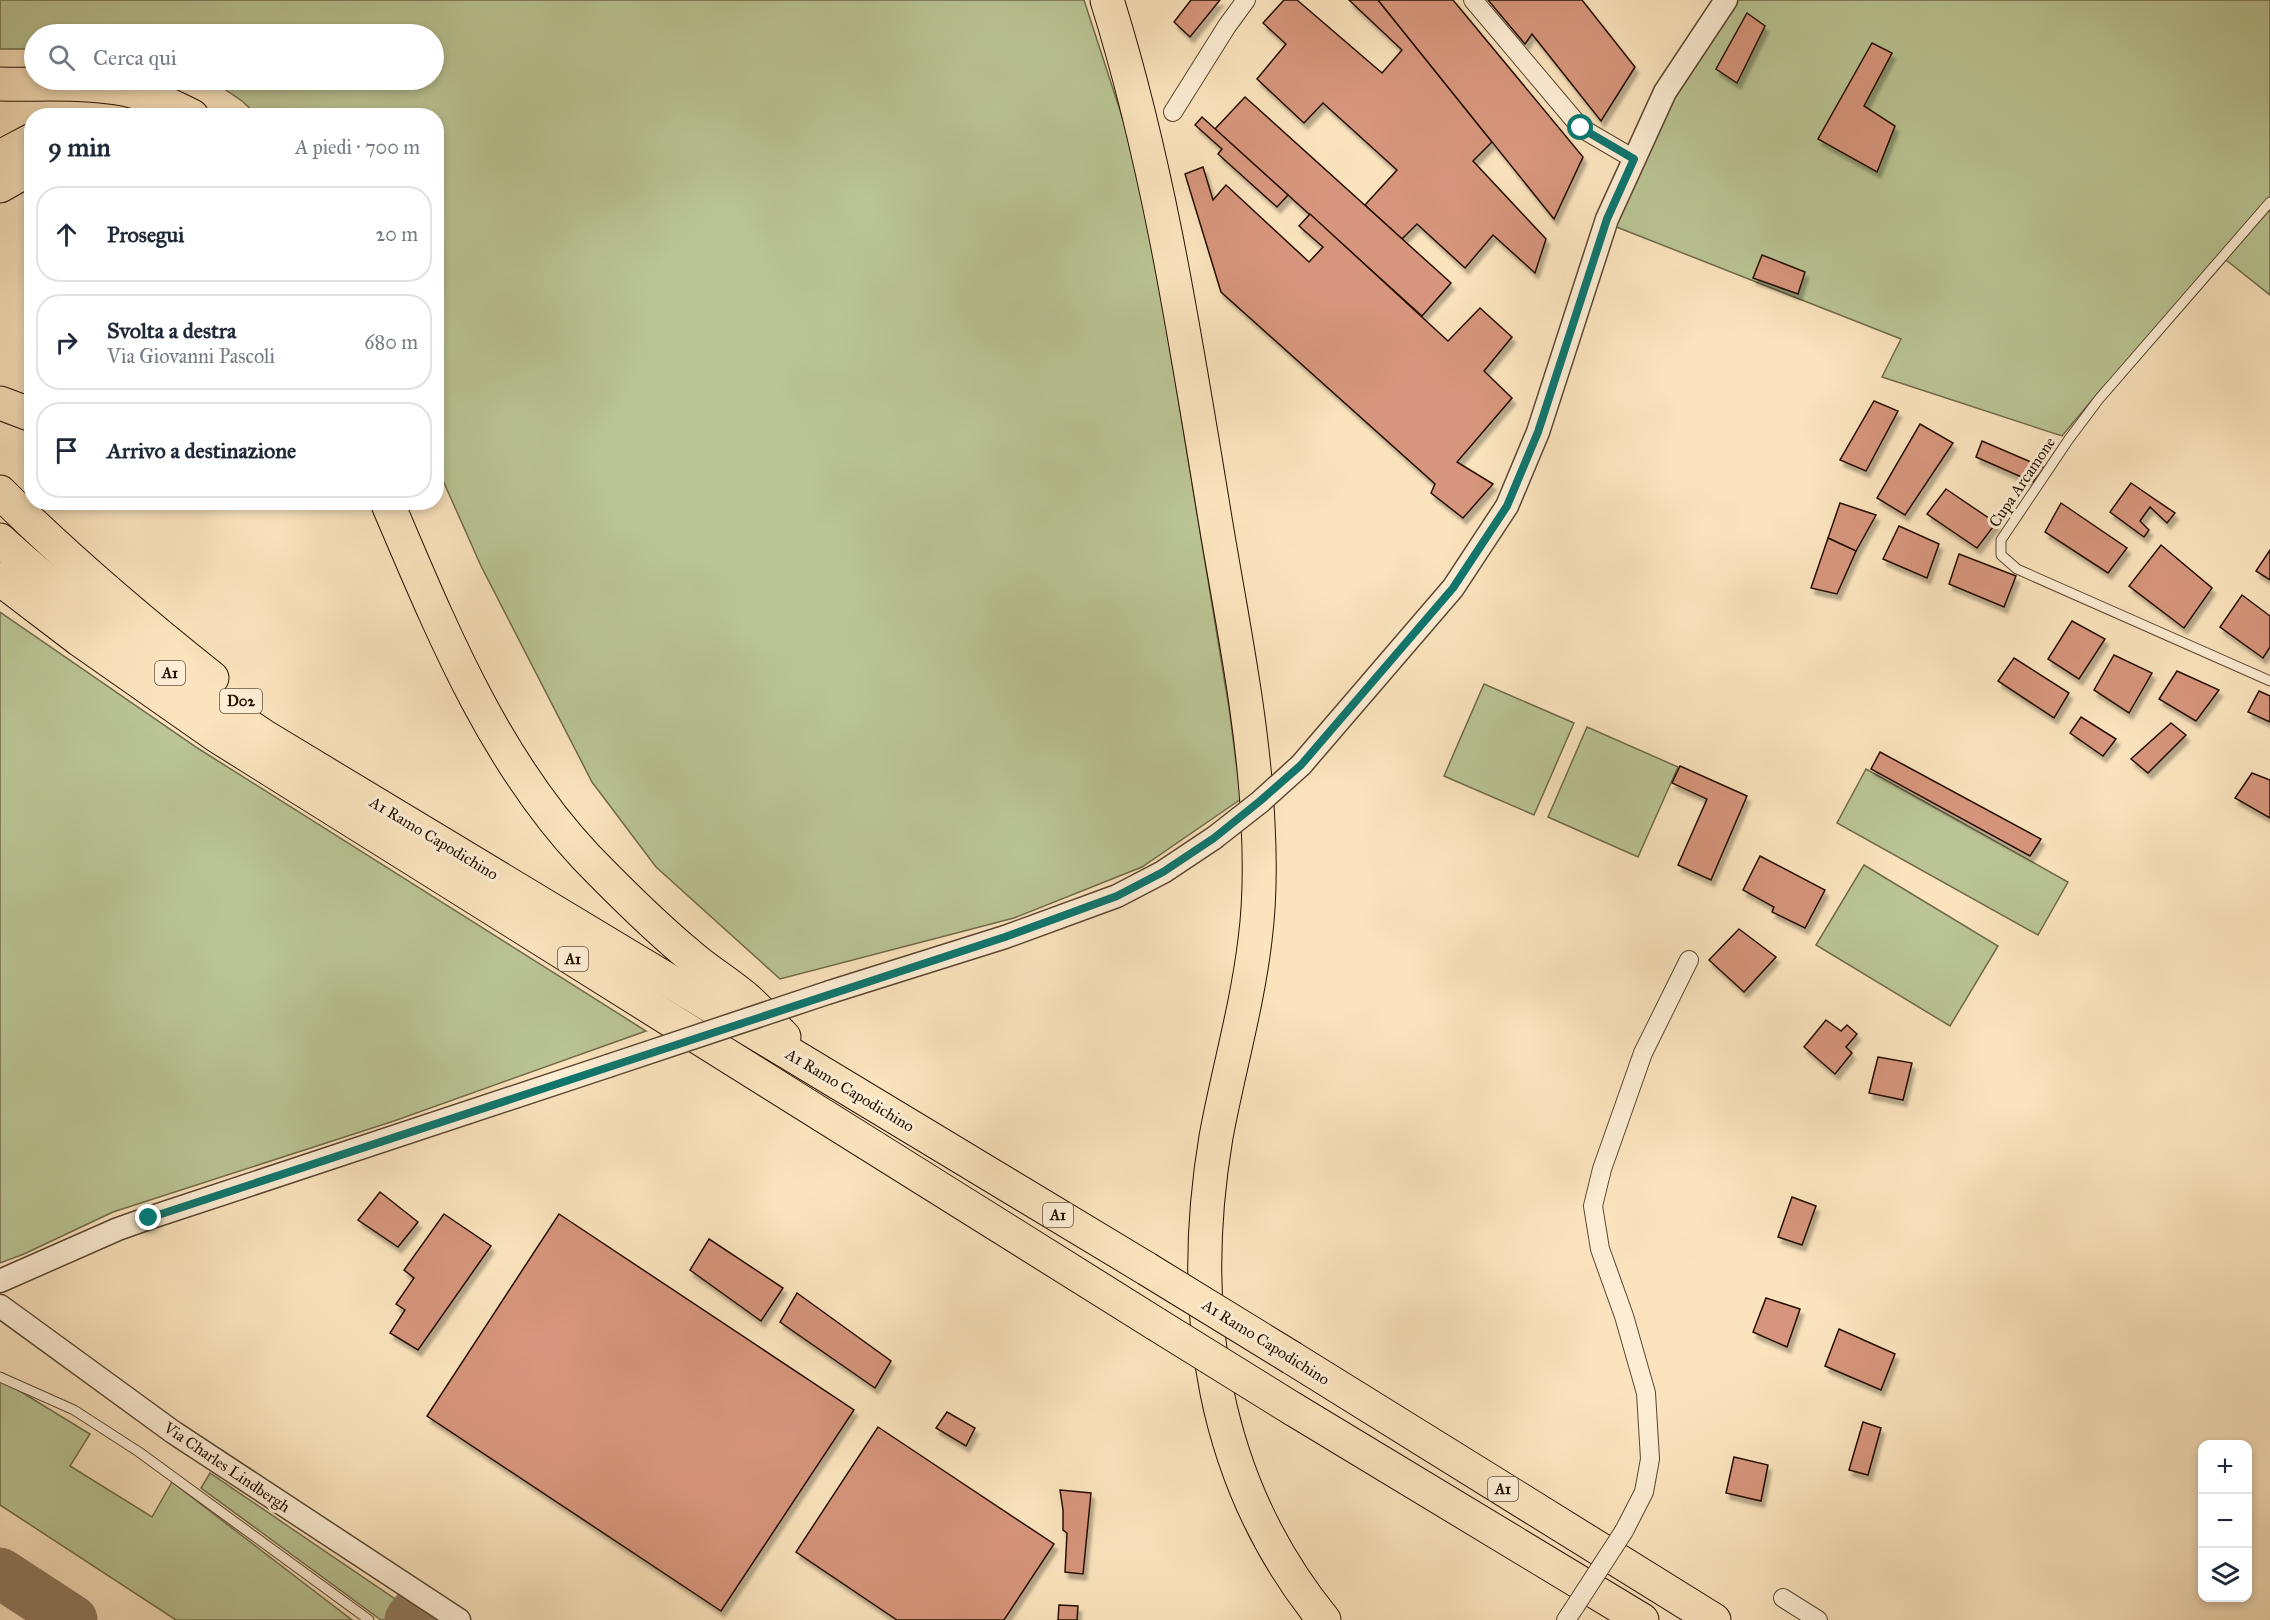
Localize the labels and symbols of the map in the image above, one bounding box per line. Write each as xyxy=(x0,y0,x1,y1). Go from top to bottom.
route start xyxy=(1567,114,1593,140)
street label: Cupa Arcamone xyxy=(1985,433,2059,531)
road number: A1 xyxy=(155,661,185,685)
road number: D02 xyxy=(220,689,262,713)
street label: A1 Ramo Capodichino xyxy=(365,792,502,884)
road number: A1 xyxy=(558,947,588,971)
street label: A1 Ramo Capodichino xyxy=(781,1044,918,1136)
road number: A1 xyxy=(1043,1203,1073,1227)
route end xyxy=(135,1204,161,1230)
street label: A1 Ramo Capodichino xyxy=(1198,1295,1333,1389)
street label: Via Charles Lindbergh xyxy=(159,1417,294,1517)
road number: A1 xyxy=(1488,1477,1518,1501)

